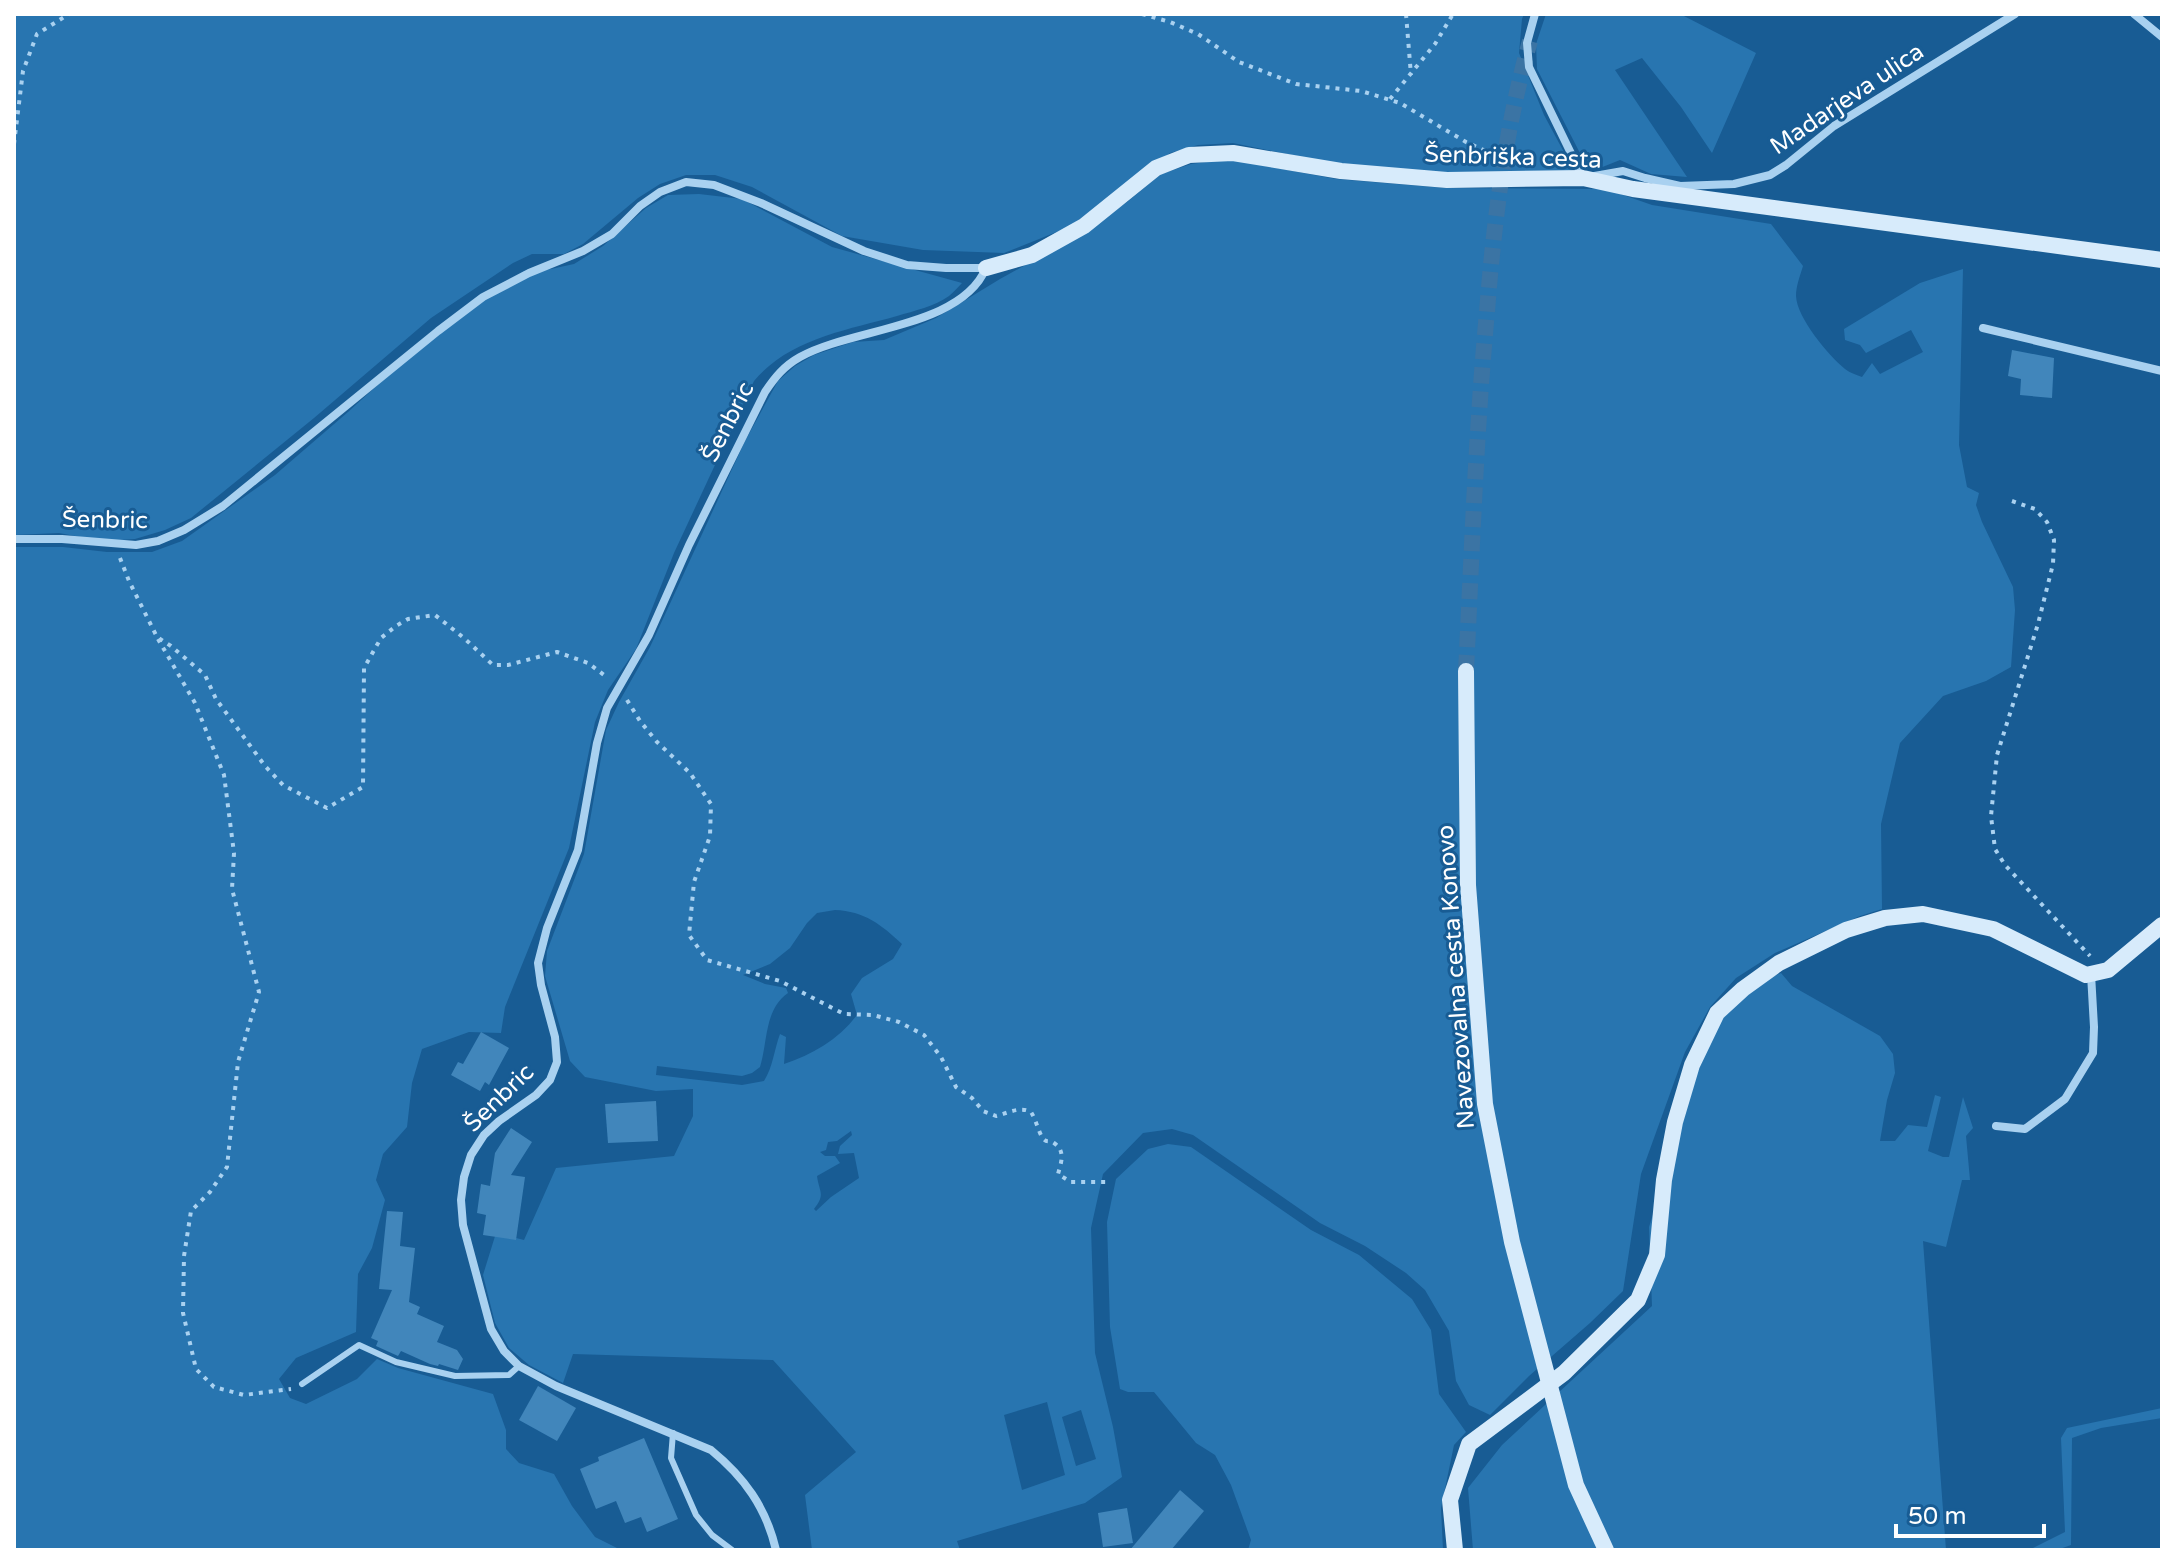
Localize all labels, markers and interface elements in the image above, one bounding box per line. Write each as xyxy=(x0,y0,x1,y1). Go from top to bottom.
street label: Madarjeva ulica xyxy=(1765,37,1929,161)
street label: Šenbriška cesta xyxy=(1424,139,1602,175)
street label: Šenbric xyxy=(696,377,760,467)
street label: Šenbric xyxy=(62,505,148,535)
street label: Navezovalna cesta Konovo xyxy=(1431,824,1481,1130)
street label: Šenbric xyxy=(458,1058,540,1138)
scale bar xyxy=(1896,1488,2044,1538)
text: 50 m xyxy=(1908,1502,1966,1531)

